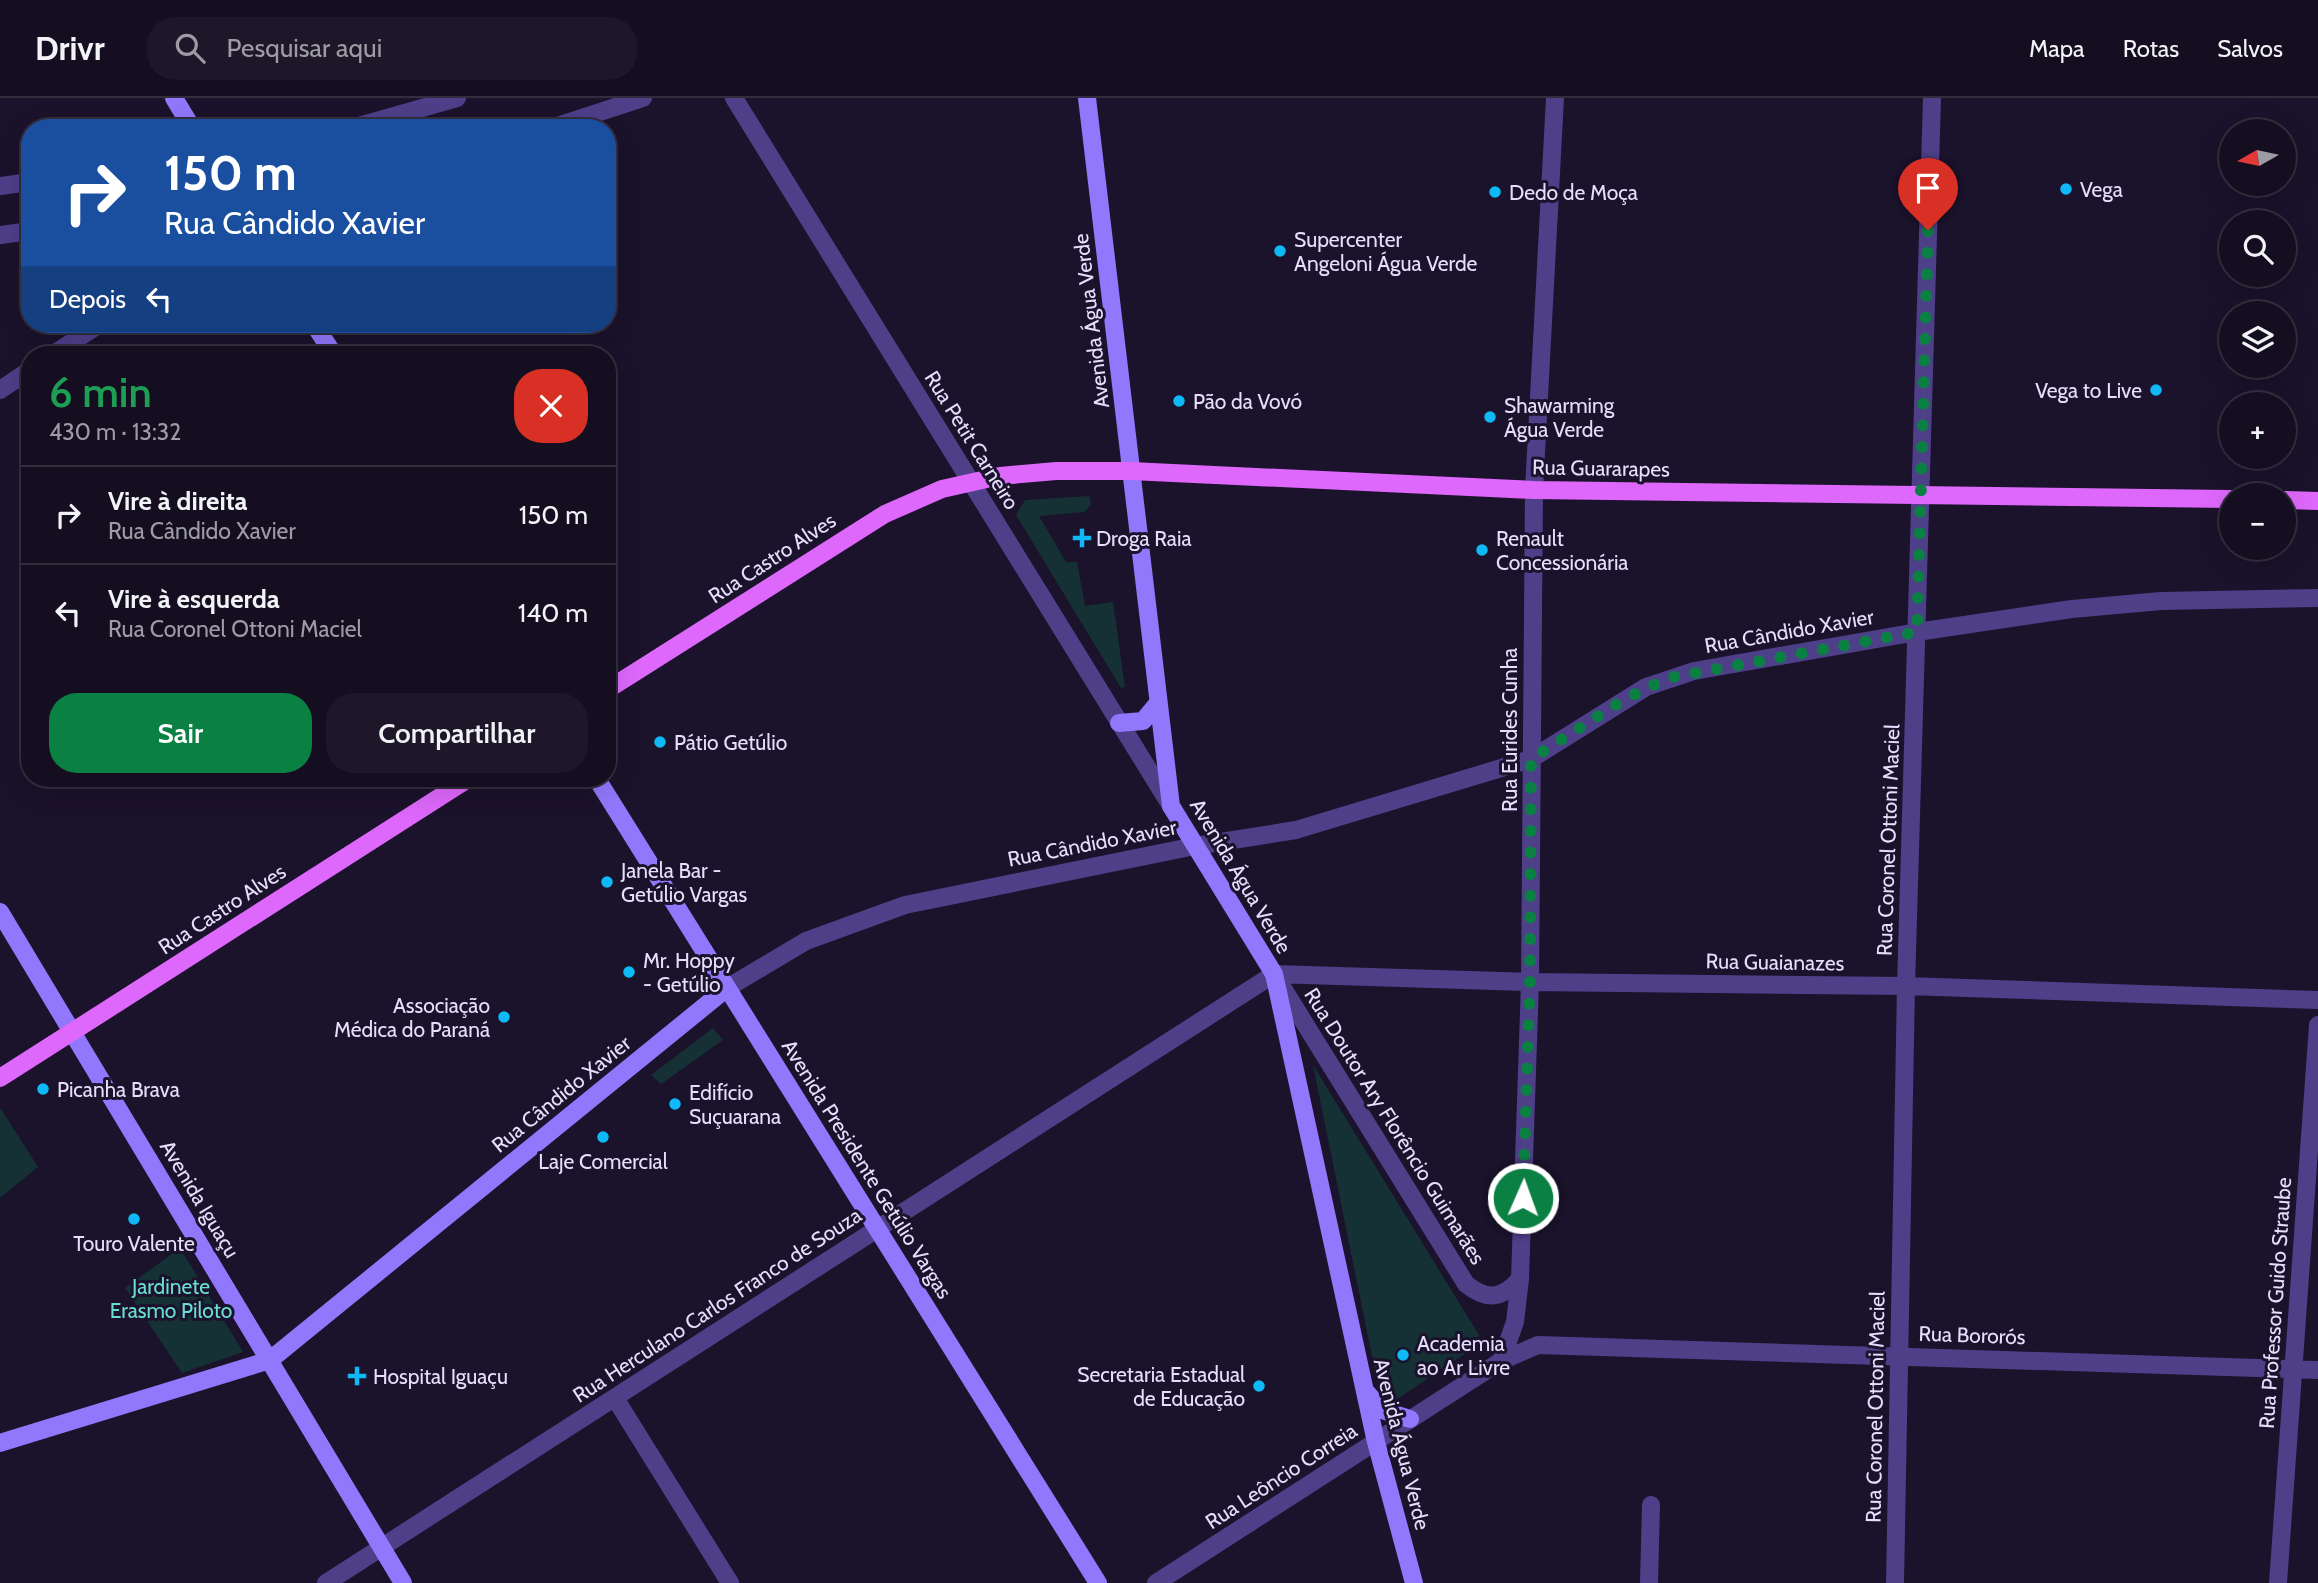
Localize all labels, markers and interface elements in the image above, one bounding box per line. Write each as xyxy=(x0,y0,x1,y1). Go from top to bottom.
search box xyxy=(147,17,637,80)
text: Drivr xyxy=(35,28,105,68)
icon: search xyxy=(171,29,209,67)
text: Pesquisar aqui xyxy=(227,32,382,64)
text: Mapa xyxy=(2029,34,2085,63)
text: Rotas xyxy=(2123,34,2179,63)
text: Salvos xyxy=(2217,34,2283,63)
north arrow xyxy=(2219,119,2296,196)
map controls xyxy=(2219,119,2296,560)
text: 150 m xyxy=(164,143,297,202)
icon: right xyxy=(49,147,140,238)
pin xyxy=(1898,158,1958,230)
icon: arrive xyxy=(1909,169,1947,207)
place label: Vega xyxy=(2080,177,2123,202)
place label: Dedo de Moça xyxy=(1509,180,1638,205)
marker: Vega xyxy=(2058,181,2074,197)
marker: Dedo de Moça xyxy=(1487,184,1503,200)
text: Rua Cândido Xavier xyxy=(164,203,425,242)
button: search xyxy=(2219,210,2296,287)
place label: Supercenter Angeloni Água Verde xyxy=(1294,227,1478,276)
street label: Avenida Água Verde xyxy=(1068,232,1114,410)
marker: Supercenter Angeloni Água Verde xyxy=(1272,243,1288,259)
icon: left xyxy=(140,280,178,318)
text: Depois xyxy=(49,283,126,315)
button: layers xyxy=(2219,301,2296,378)
text: 6 min xyxy=(49,366,152,418)
street label: Rua Petit Carneiro xyxy=(919,366,1025,514)
button: close xyxy=(514,369,588,443)
place label: Vega to Live xyxy=(2035,378,2142,403)
marker: Vega to Live xyxy=(2148,382,2164,398)
place label: Pão da Vovó xyxy=(1193,389,1302,414)
button: + xyxy=(2219,392,2296,469)
marker: Pão da Vovó xyxy=(1171,393,1187,409)
place label: Shawarming Água Verde xyxy=(1504,393,1615,442)
marker: Shawarming Água Verde xyxy=(1482,409,1498,425)
text: 430 m · 13:32 xyxy=(49,418,181,446)
street label: Rua Guararapes xyxy=(1532,454,1670,482)
button: − xyxy=(2219,483,2296,560)
text: Vire à direita xyxy=(108,485,248,517)
icon: right xyxy=(49,496,87,534)
text: 150 m xyxy=(519,499,588,531)
street label: Rua Castro Alves xyxy=(704,507,841,608)
text: Rua Cândido Xavier xyxy=(108,517,296,545)
place label: Droga Raia xyxy=(1096,526,1191,551)
place label: Renault Concessionária xyxy=(1496,526,1628,575)
marker: Droga Raia xyxy=(1074,530,1090,546)
marker: Renault Concessionária xyxy=(1474,542,1490,558)
text: Vire à esquerda xyxy=(108,583,280,615)
icon: left xyxy=(49,594,87,632)
text: 140 m xyxy=(518,597,588,629)
street label: Rua Cândido Xavier xyxy=(1702,604,1876,658)
text: Rua Coronel Ottoni Maciel xyxy=(108,615,362,643)
street label: Rua Eurides Cunha xyxy=(1497,648,1522,812)
button: Sair xyxy=(49,693,312,773)
button: Compartilhar xyxy=(326,693,588,773)
street label: Rua Coronel Ottoni Maciel xyxy=(1871,724,1905,956)
place label: Pátio Getúlio xyxy=(674,730,787,755)
marker: Pátio Getúlio xyxy=(652,734,668,750)
street label: Avenida Água Verde xyxy=(1185,794,1297,958)
street label: Rua Cândido Xavier xyxy=(1006,814,1179,872)
street label: Rua Castro Alves xyxy=(154,858,291,959)
place label: Janela Bar - Getúlio Vargas xyxy=(620,858,748,907)
marker: Janela Bar - Getúlio Vargas xyxy=(599,874,615,890)
place label: Mr. Hoppy - Getúlio xyxy=(643,948,735,997)
street label: Rua Guaianazes xyxy=(1705,948,1845,976)
marker: Mr. Hoppy - Getúlio xyxy=(621,964,637,980)
street label: Rua Doutor Ary Florêncio Guimarães xyxy=(1299,983,1491,1269)
place label: Associação Médica do Paraná xyxy=(334,993,490,1042)
marker: Associação Médica do Paraná xyxy=(496,1009,512,1025)
street label: Rua Cândido Xavier xyxy=(487,1030,636,1158)
street label: Avenida Presidente Getúlio Vargas xyxy=(777,1035,957,1303)
place label: Picanha Brava xyxy=(57,1077,180,1102)
place label: Edifício Suçuarana xyxy=(689,1080,781,1129)
marker: Picanha Brava xyxy=(35,1081,51,1097)
marker: Edifício Suçuarana xyxy=(667,1096,683,1112)
marker: Laje Comercial xyxy=(595,1129,611,1145)
street label: Avenida Iguaçu xyxy=(155,1136,245,1262)
place label: Laje Comercial xyxy=(538,1149,668,1175)
position arrow xyxy=(1486,1161,1560,1235)
street label: Rua Professor Guido Straube xyxy=(2254,1176,2296,1430)
street label: Rua Herculano Carlos Franco de Souza xyxy=(568,1202,866,1408)
marker: Touro Valente xyxy=(126,1211,142,1227)
place label: Touro Valente xyxy=(73,1231,195,1256)
park label: Jardinete Erasmo Piloto xyxy=(110,1274,232,1323)
street label: Rua Coronel Ottoni Maciel xyxy=(1860,1291,1890,1523)
street label: Rua Bororós xyxy=(1918,1321,2026,1349)
place label: Academia ao Ar Livre xyxy=(1417,1331,1510,1380)
marker: Academia ao Ar Livre xyxy=(1395,1347,1411,1363)
street label: Avenida Água Verde xyxy=(1369,1356,1435,1533)
place label: Secretaria Estadual de Educação xyxy=(1077,1362,1245,1411)
place label: Hospital Iguaçu xyxy=(373,1364,508,1389)
marker: Hospital Iguaçu xyxy=(347,1366,367,1386)
marker: Secretaria Estadual de Educação xyxy=(1251,1378,1267,1394)
street label: Rua Leôncio Correia xyxy=(1201,1418,1361,1534)

